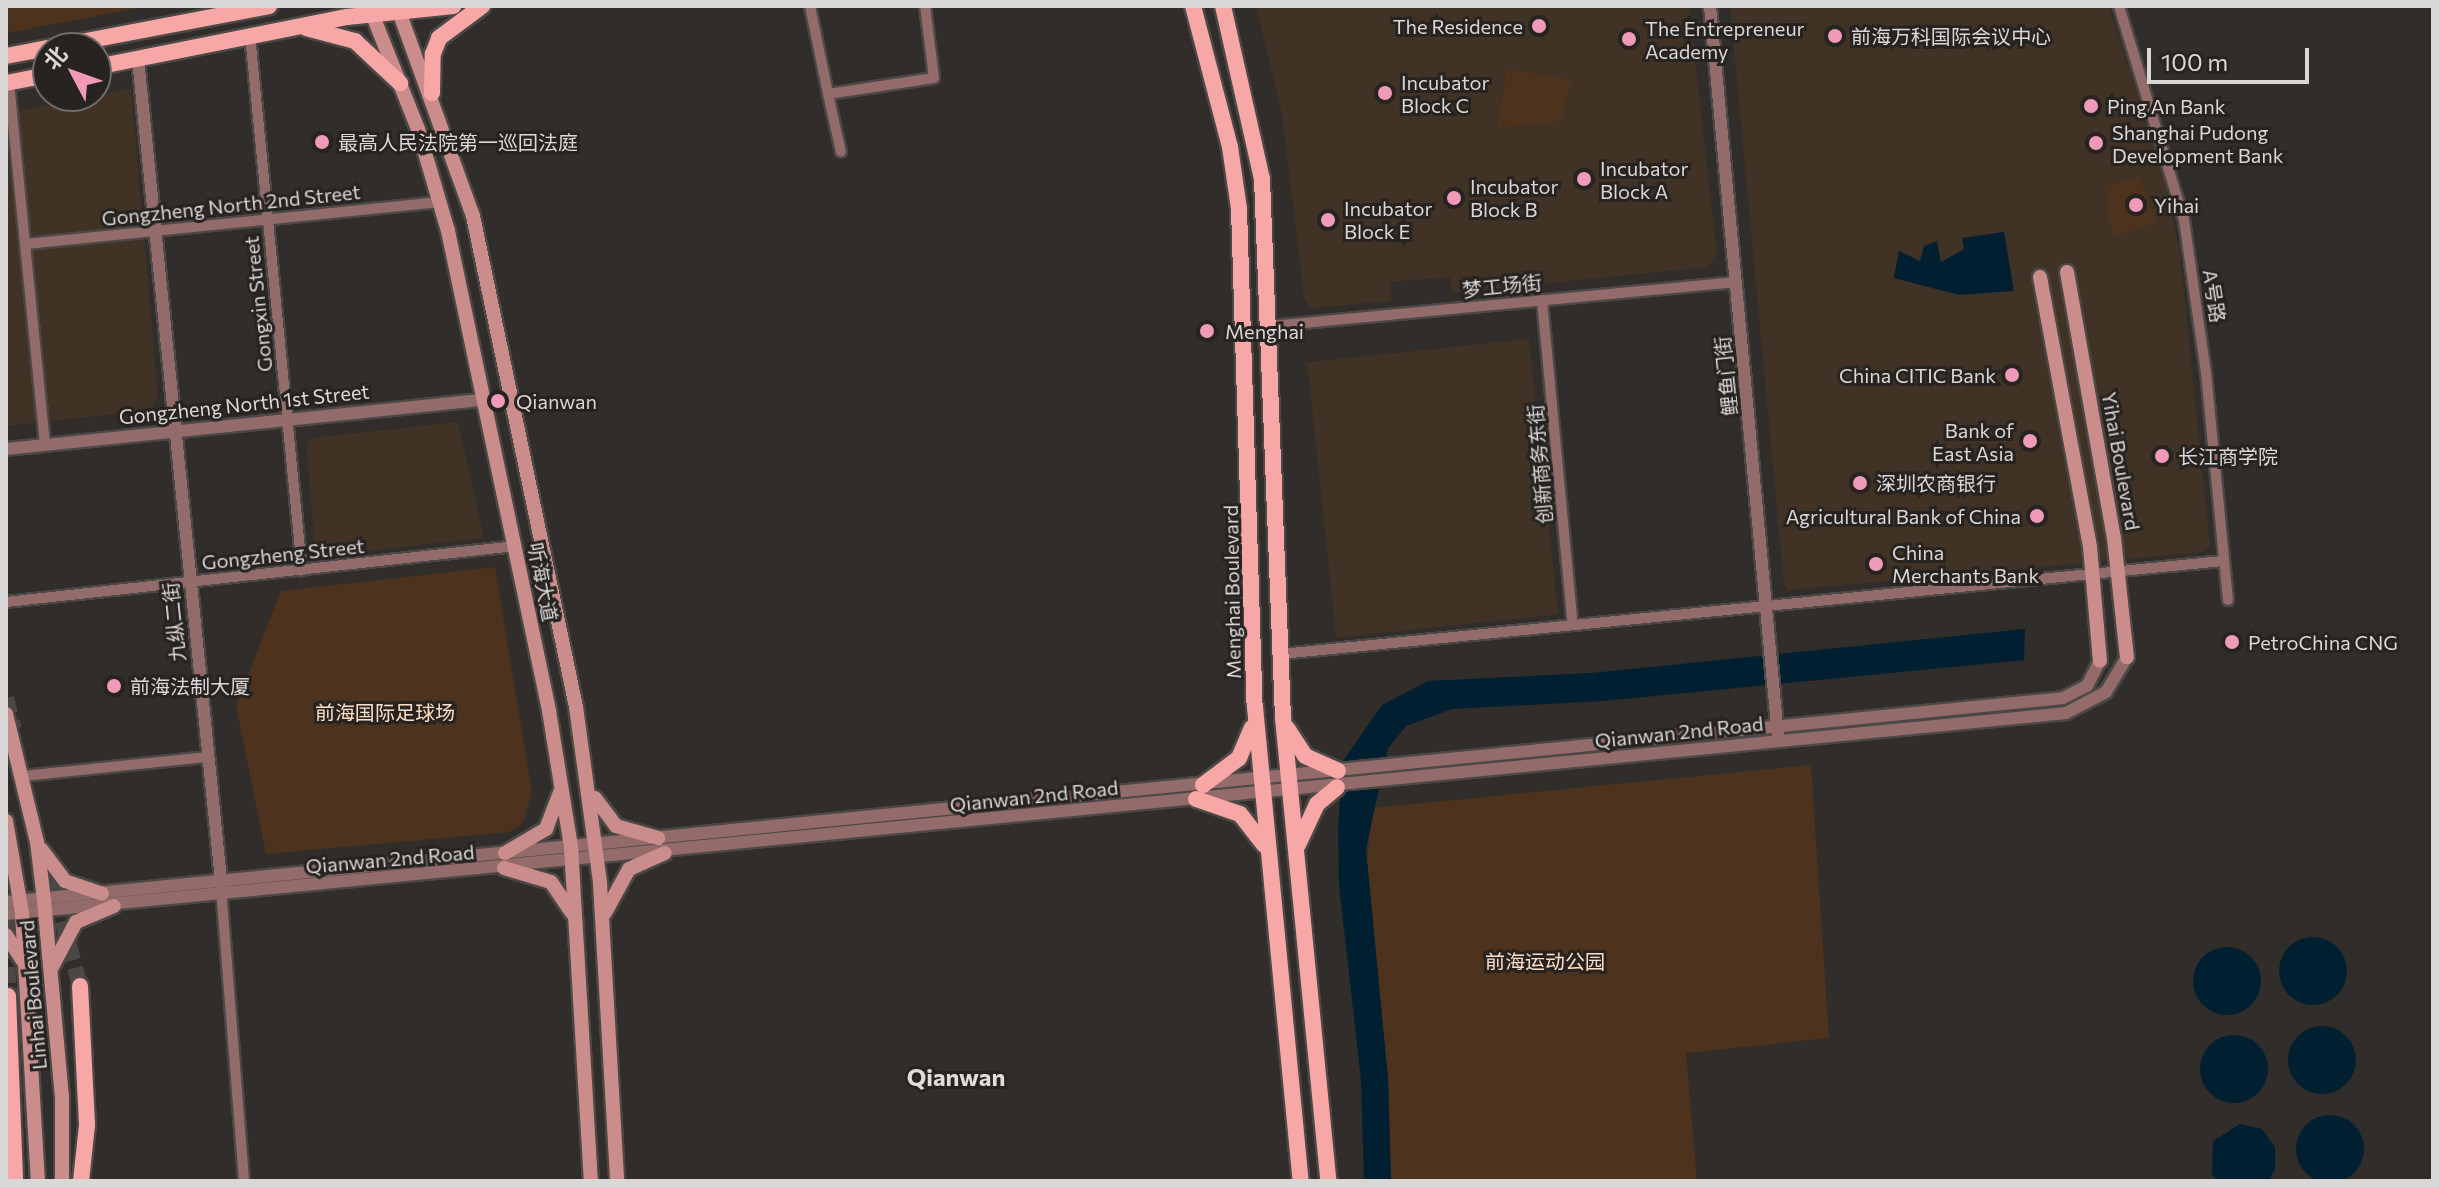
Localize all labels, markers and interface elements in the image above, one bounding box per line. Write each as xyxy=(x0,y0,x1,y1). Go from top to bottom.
place label: The Residence xyxy=(1393,14,1523,38)
place label: The Entrepreneur Academy xyxy=(1645,16,1805,63)
marker: The Residence xyxy=(1530,17,1548,35)
place label: 前海万科国际会议中心 xyxy=(1851,24,2051,48)
marker: 前海万科国际会议中心 xyxy=(1826,27,1844,45)
marker: The Entrepreneur Academy xyxy=(1620,30,1638,48)
north arrow xyxy=(32,32,112,112)
scale bar xyxy=(2151,32,2313,82)
text: 北 xyxy=(38,40,72,74)
text: 100 m xyxy=(2161,47,2228,76)
place label: Incubator Block C xyxy=(1401,70,1489,117)
marker: Incubator Block C xyxy=(1376,84,1394,102)
place label: Ping An Bank xyxy=(2107,94,2226,118)
marker: Ping An Bank xyxy=(2082,97,2100,115)
place label: Shanghai Pudong Development Bank xyxy=(2112,120,2284,167)
place label: 最高人民法院第一巡回法庭 xyxy=(338,130,578,154)
marker: 最高人民法院第一巡回法庭 xyxy=(313,133,331,151)
marker: Shanghai Pudong Development Bank xyxy=(2087,134,2105,152)
place label: Incubator Block A xyxy=(1600,156,1688,203)
marker: Incubator Block A xyxy=(1575,170,1593,188)
place label: Incubator Block B xyxy=(1470,174,1558,221)
street label: Gongzheng North 2nd Street xyxy=(100,179,362,231)
marker: Incubator Block B xyxy=(1445,189,1463,207)
place label: Yihai xyxy=(2154,193,2199,217)
marker: Yihai xyxy=(2125,194,2147,216)
place label: Incubator Block E xyxy=(1344,196,1432,243)
marker: Incubator Block E xyxy=(1319,211,1337,229)
street label: Gongxin Street xyxy=(239,235,277,373)
street label: A号路 xyxy=(2198,268,2230,324)
street label: 梦工场街 xyxy=(1461,270,1543,302)
place label: Menghai xyxy=(1225,319,1304,343)
marker: Menghai xyxy=(1196,320,1218,342)
street label: 鲤鱼门街 xyxy=(1710,335,1742,417)
place label: China CITIC Bank xyxy=(1839,363,1996,387)
marker: China CITIC Bank xyxy=(2003,366,2021,384)
street label: Gongzheng North 1st Street xyxy=(118,379,370,429)
place label: Qianwan xyxy=(516,389,597,413)
marker: Qianwan xyxy=(487,390,509,412)
street label: Yihai Boulevard xyxy=(2097,390,2145,532)
street label: 创新商务东街 xyxy=(1523,403,1557,525)
place label: Bank of East Asia xyxy=(1932,418,2014,465)
marker: Bank of East Asia xyxy=(2021,432,2039,450)
place label: 长江商学院 xyxy=(2178,444,2278,468)
marker: 长江商学院 xyxy=(2153,447,2171,465)
place label: 深圳农商银行 xyxy=(1876,471,1996,495)
marker: 深圳农商银行 xyxy=(1851,474,1869,492)
place label: Agricultural Bank of China xyxy=(1786,504,2021,528)
street label: Menghai Boulevard xyxy=(1218,505,1246,679)
marker: Agricultural Bank of China xyxy=(2028,507,2046,525)
street label: Gongzheng Street xyxy=(200,534,366,574)
street label: 听海大道 xyxy=(524,540,562,624)
place label: China Merchants Bank xyxy=(1892,540,2039,587)
marker: China Merchants Bank xyxy=(1867,555,1885,573)
street label: 九纵二街 xyxy=(158,581,190,663)
place label: PetroChina CNG xyxy=(2248,630,2398,654)
marker: PetroChina CNG xyxy=(2223,633,2241,651)
place label: 前海法制大厦 xyxy=(130,674,250,698)
marker: 前海法制大厦 xyxy=(105,677,123,695)
park label: 前海国际足球场 xyxy=(315,700,455,724)
street label: Qianwan 2nd Road xyxy=(1594,711,1764,753)
street label: Qianwan 2nd Road xyxy=(949,775,1119,817)
street label: Qianwan 2nd Road xyxy=(305,840,475,878)
street label: Linhai Boulevard xyxy=(15,919,51,1071)
park label: 前海运动公园 xyxy=(1485,949,1605,973)
district label: Qianwan xyxy=(907,1063,1005,1091)

